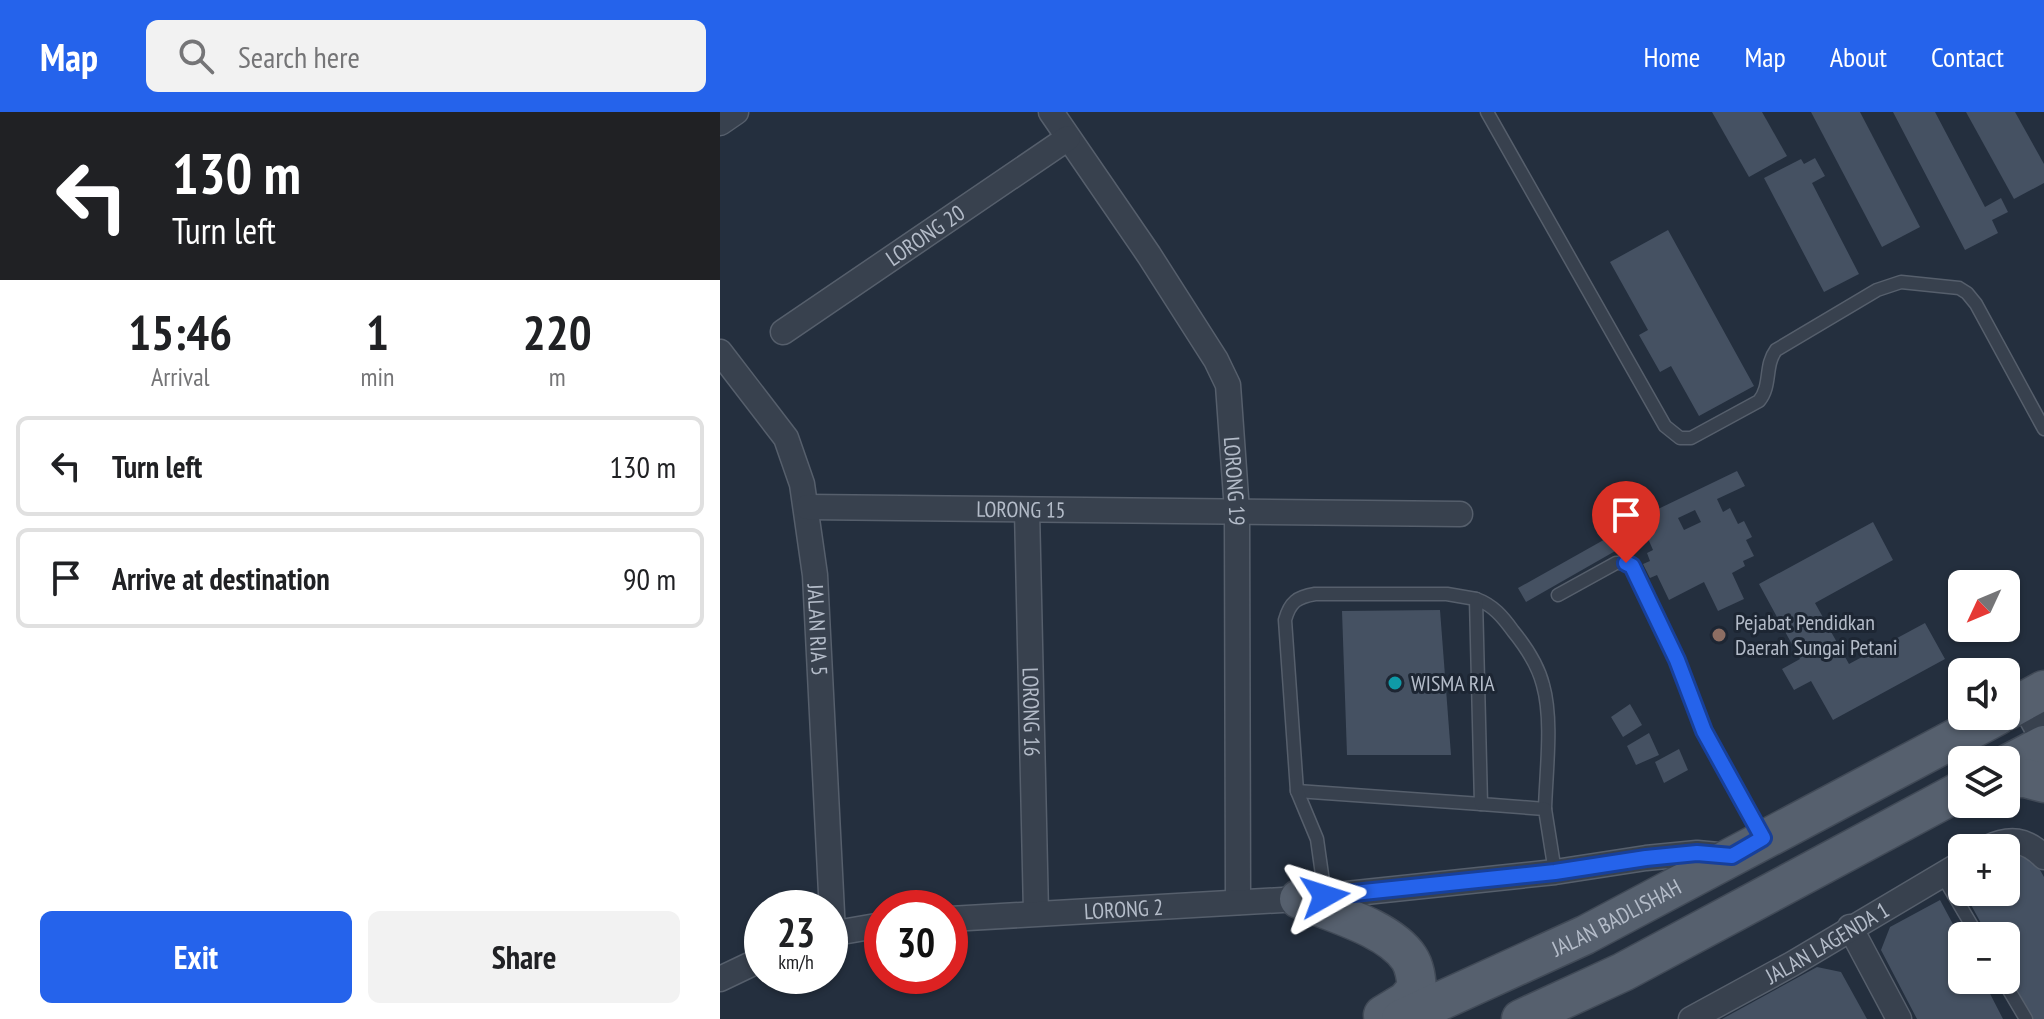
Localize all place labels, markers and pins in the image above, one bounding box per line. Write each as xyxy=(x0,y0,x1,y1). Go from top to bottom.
pin xyxy=(1592,481,1660,563)
place label: Pejabat Pendidkan Daerah Sungai Petani xyxy=(1735,608,1898,661)
marker: Pejabat Pendidkan Daerah Sungai Petani xyxy=(1710,626,1728,644)
place label: WISMA RIA xyxy=(1411,669,1495,697)
marker: WISMA RIA xyxy=(1386,674,1404,692)

